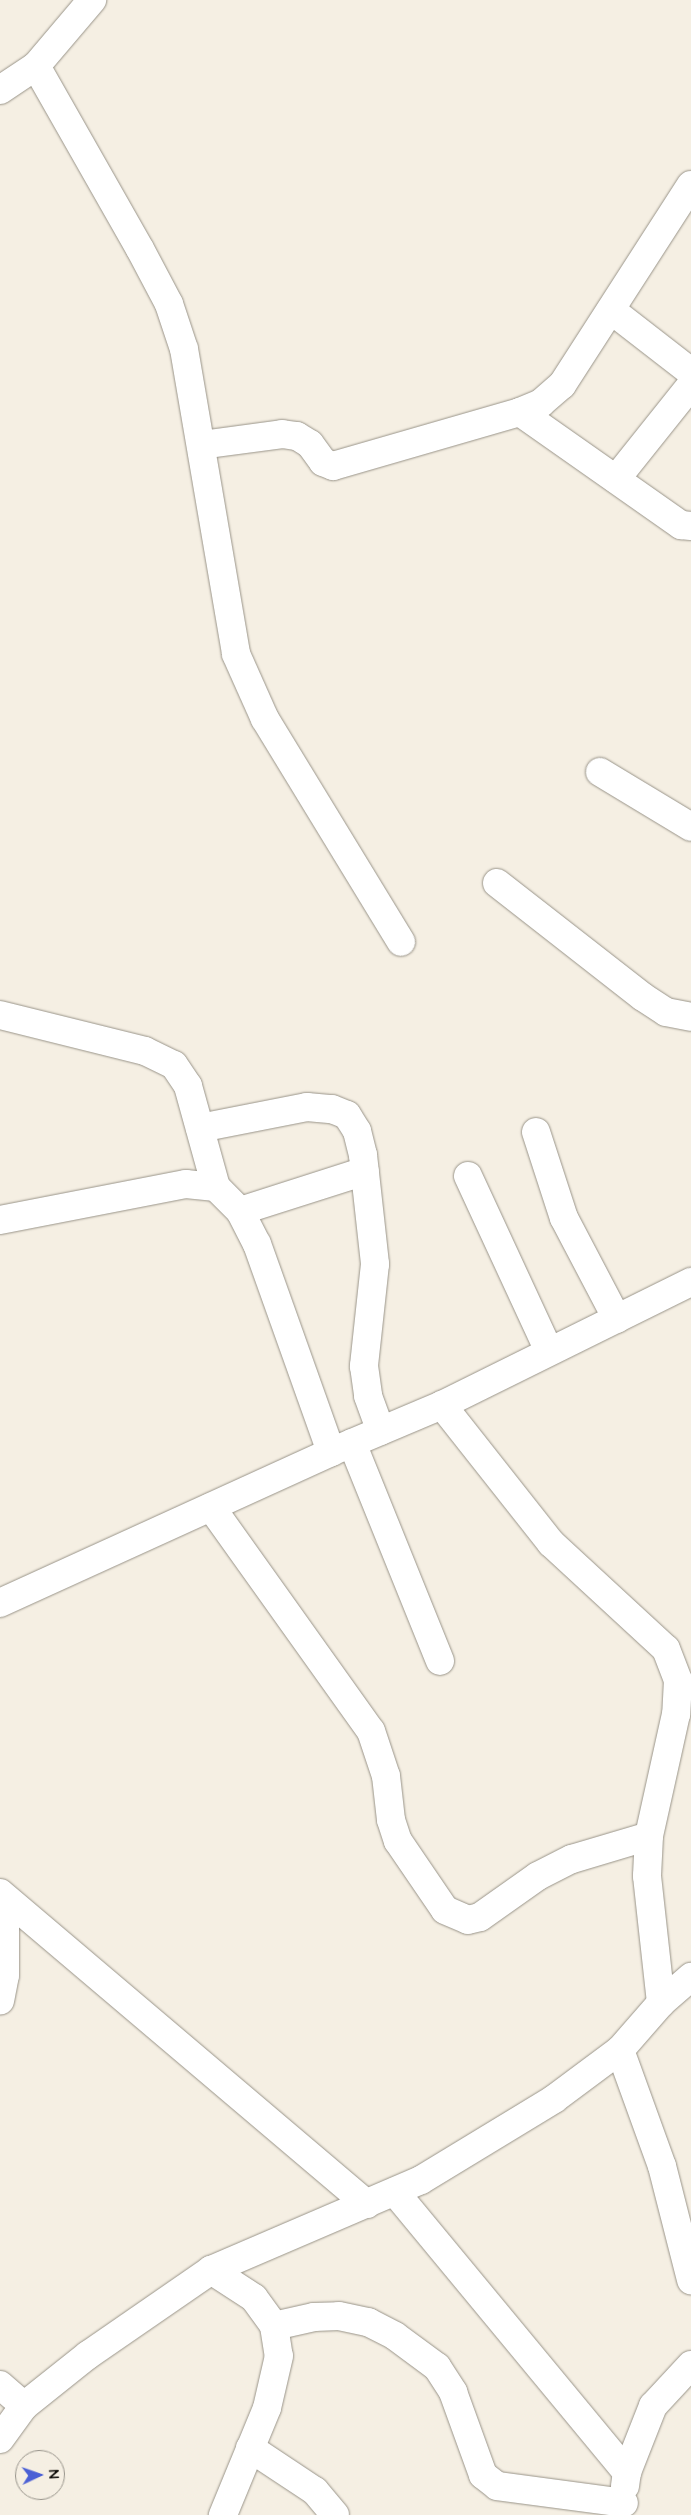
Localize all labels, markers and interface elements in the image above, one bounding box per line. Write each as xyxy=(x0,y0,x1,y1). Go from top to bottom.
north arrow xyxy=(15,2450,65,2500)
text: N xyxy=(45,2469,63,2480)

